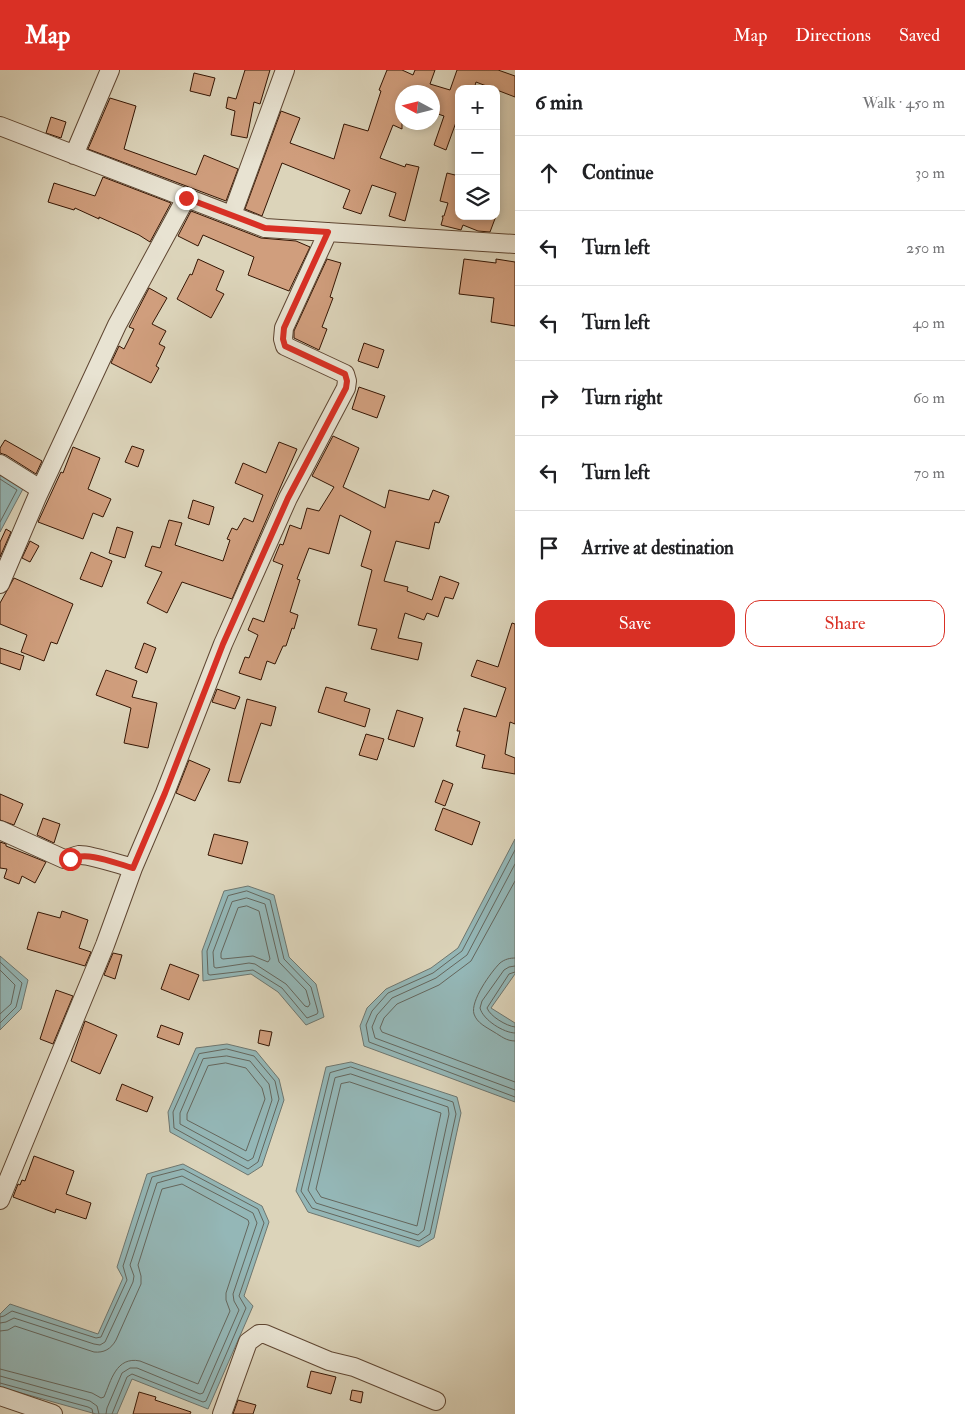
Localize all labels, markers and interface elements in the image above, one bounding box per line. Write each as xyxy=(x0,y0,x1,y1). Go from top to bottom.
text: Map xyxy=(25,20,70,51)
text: Map xyxy=(734,24,767,47)
text: Directions xyxy=(795,24,871,47)
text: Saved xyxy=(899,24,940,47)
north arrow xyxy=(395,85,440,130)
map controls xyxy=(455,85,500,220)
button: + xyxy=(455,85,500,130)
text: 6 min xyxy=(535,89,583,116)
text: Walk · 450 m xyxy=(862,93,945,113)
button: − xyxy=(455,130,500,175)
icon: ahead xyxy=(535,159,563,187)
text: Continue xyxy=(582,161,653,185)
text: 30 m xyxy=(915,163,945,183)
button: layers xyxy=(455,175,500,220)
route end xyxy=(175,187,198,210)
icon: left xyxy=(535,234,563,262)
text: Turn left xyxy=(582,236,650,260)
text: 250 m xyxy=(906,238,945,258)
icon: left xyxy=(535,309,563,337)
text: Turn left xyxy=(582,311,650,335)
text: 40 m xyxy=(912,313,945,333)
icon: right xyxy=(535,384,563,412)
text: Turn right xyxy=(582,386,662,410)
text: 60 m xyxy=(913,388,945,408)
icon: left xyxy=(535,459,563,487)
text: Turn left xyxy=(582,461,650,485)
text: 70 m xyxy=(914,463,945,483)
icon: arrive xyxy=(535,534,563,562)
text: Arrive at destination xyxy=(582,536,734,560)
button: Save xyxy=(535,600,735,647)
button: Share xyxy=(745,600,945,647)
route start xyxy=(59,848,82,871)

